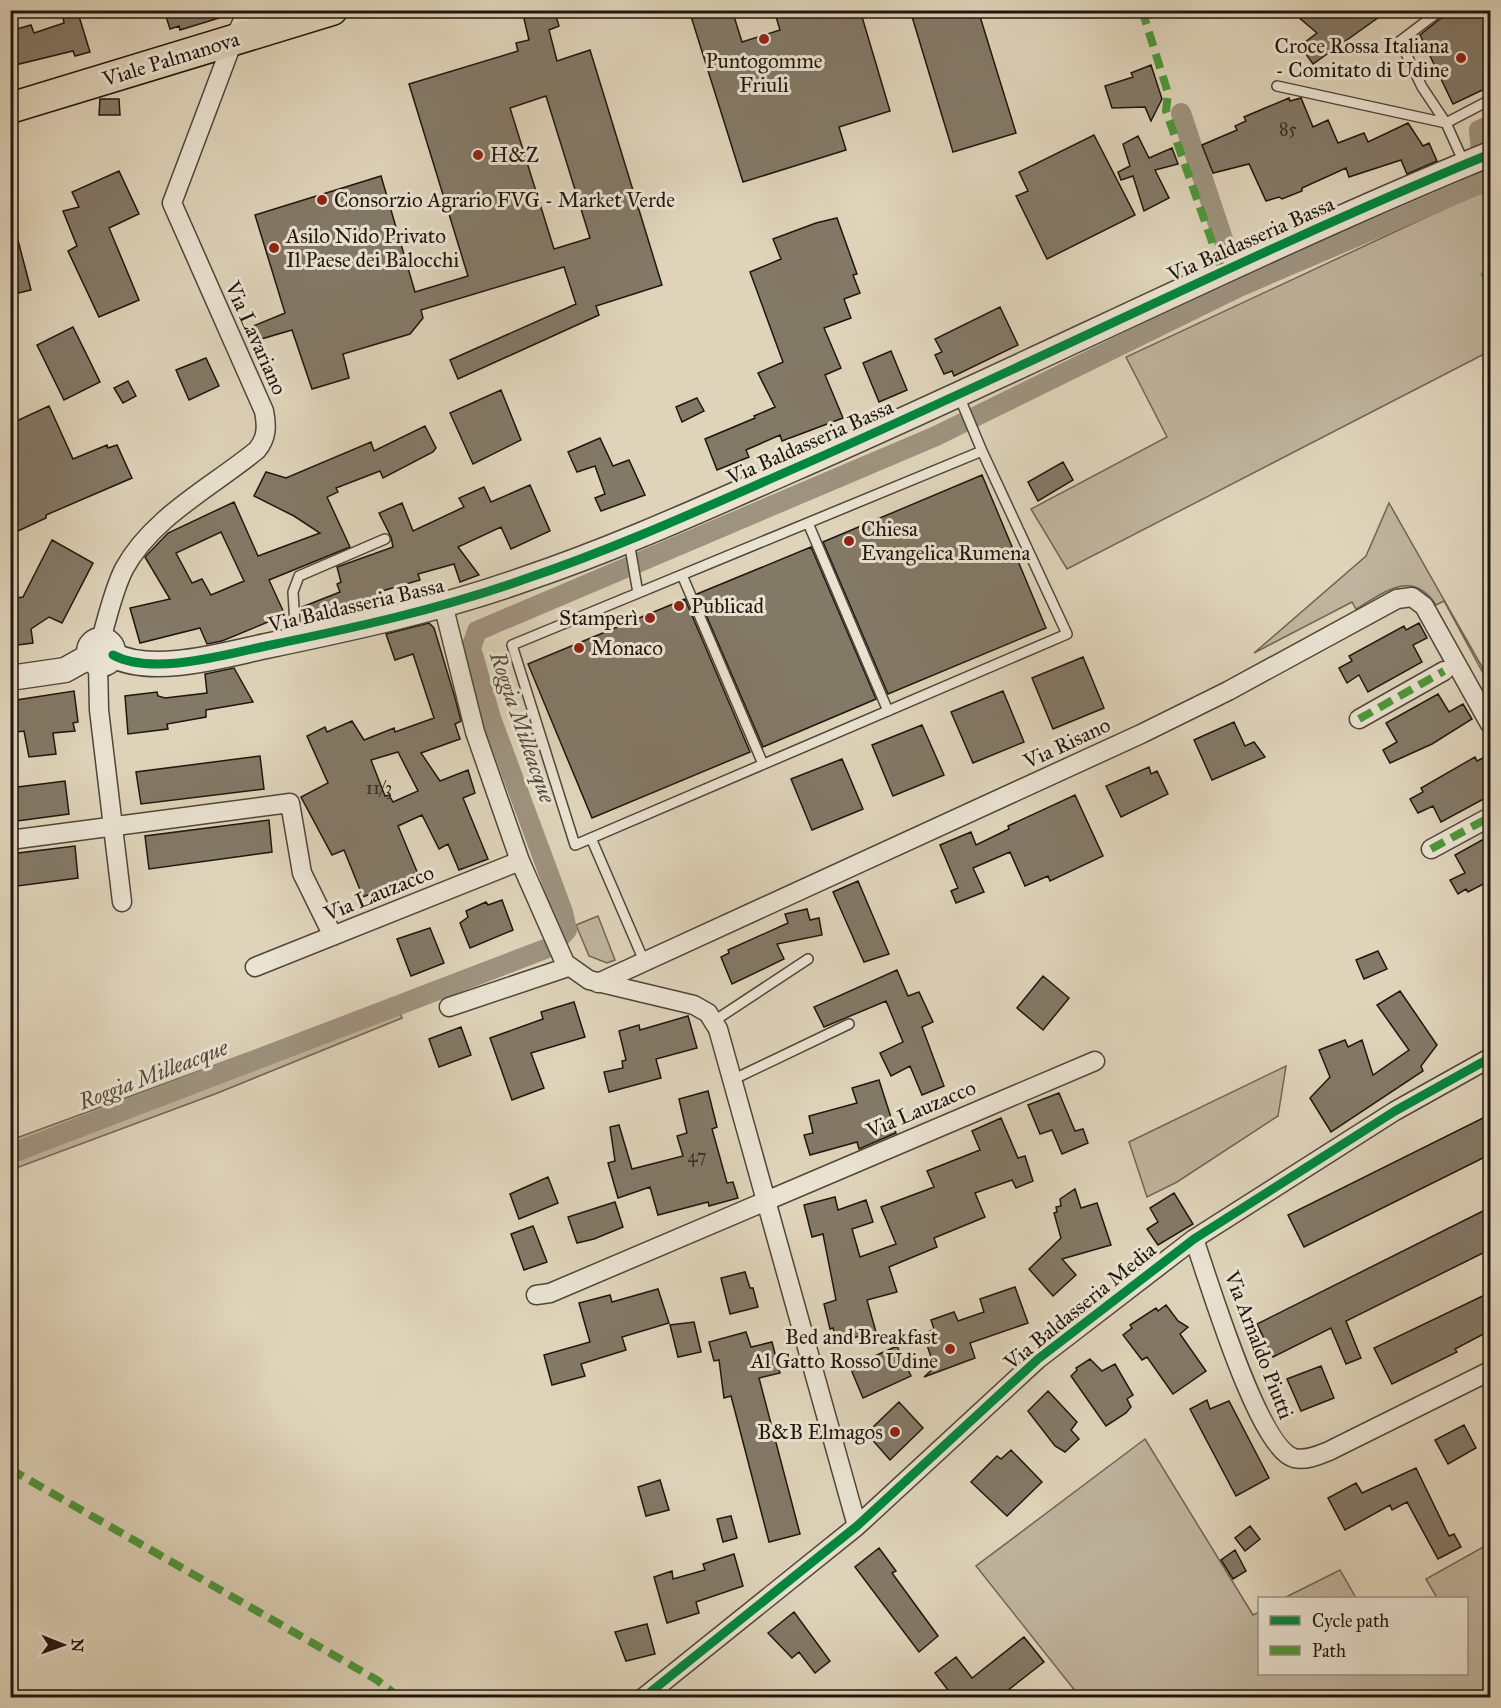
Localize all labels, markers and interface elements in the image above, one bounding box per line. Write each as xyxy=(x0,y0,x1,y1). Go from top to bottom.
street label: Viale Palmanova xyxy=(99,26,243,92)
marker: Puntogomme Friuli xyxy=(757,32,771,46)
place label: Croce Rossa Italiana - Comitato di Udine xyxy=(1275,33,1449,83)
place label: Puntogomme Friuli xyxy=(705,48,823,98)
marker: Croce Rossa Italiana - Comitato di Udine xyxy=(1454,51,1468,65)
house number: 85 xyxy=(1279,118,1298,140)
place label: H&Z xyxy=(490,142,539,168)
marker: H&Z xyxy=(471,148,485,162)
place label: Consorzio Agrario FVG - Market Verde xyxy=(334,187,675,213)
street label: Via Baldasseria Bassa xyxy=(1163,191,1338,288)
marker: Consorzio Agrario FVG - Market Verde xyxy=(315,193,329,207)
place label: Asilo Nido Privato Il Paese dei Balocchi xyxy=(285,223,459,273)
marker: Asilo Nido Privato Il Paese dei Balocchi xyxy=(267,241,281,255)
street label: Via Lavariano xyxy=(219,276,293,399)
street label: Via Baldasseria Bassa xyxy=(722,394,897,491)
place label: Chiesa Evangelica Rumena xyxy=(861,516,1030,566)
marker: Chiesa Evangelica Rumena xyxy=(842,534,856,548)
street label: Via Baldasseria Bassa xyxy=(265,572,447,638)
place label: Publicad xyxy=(691,593,764,619)
marker: Publicad xyxy=(672,599,686,613)
place label: Stamperì xyxy=(559,605,638,631)
marker: Stamperì xyxy=(643,611,657,625)
place label: Monaco xyxy=(591,635,663,661)
marker: Monaco xyxy=(572,641,586,655)
water label: Roggia Milleacque xyxy=(484,647,561,807)
street label: Via Risano xyxy=(1018,711,1115,775)
house number: 11/3 xyxy=(366,777,392,799)
street label: Via Lauzacco xyxy=(319,859,438,927)
water label: Roggia Milleacque xyxy=(74,1033,232,1116)
street label: Via Lauzacco xyxy=(861,1074,980,1144)
house number: 47 xyxy=(688,1145,706,1167)
street label: Via Baldasseria Media xyxy=(998,1237,1161,1376)
street label: Via Arnaldo Piutti xyxy=(1218,1266,1299,1423)
place label: Bed and Breakfast Al Gatto Rosso Udine xyxy=(750,1324,939,1374)
marker: Bed and Breakfast Al Gatto Rosso Udine xyxy=(943,1342,957,1356)
place label: B&B Elmagos xyxy=(757,1419,883,1445)
marker: B&B Elmagos xyxy=(888,1425,902,1439)
legend xyxy=(1258,1597,1468,1675)
text: Cycle path xyxy=(1312,1610,1389,1632)
north arrow xyxy=(33,1615,93,1675)
text: N xyxy=(68,1638,87,1653)
text: Path xyxy=(1312,1640,1346,1662)

